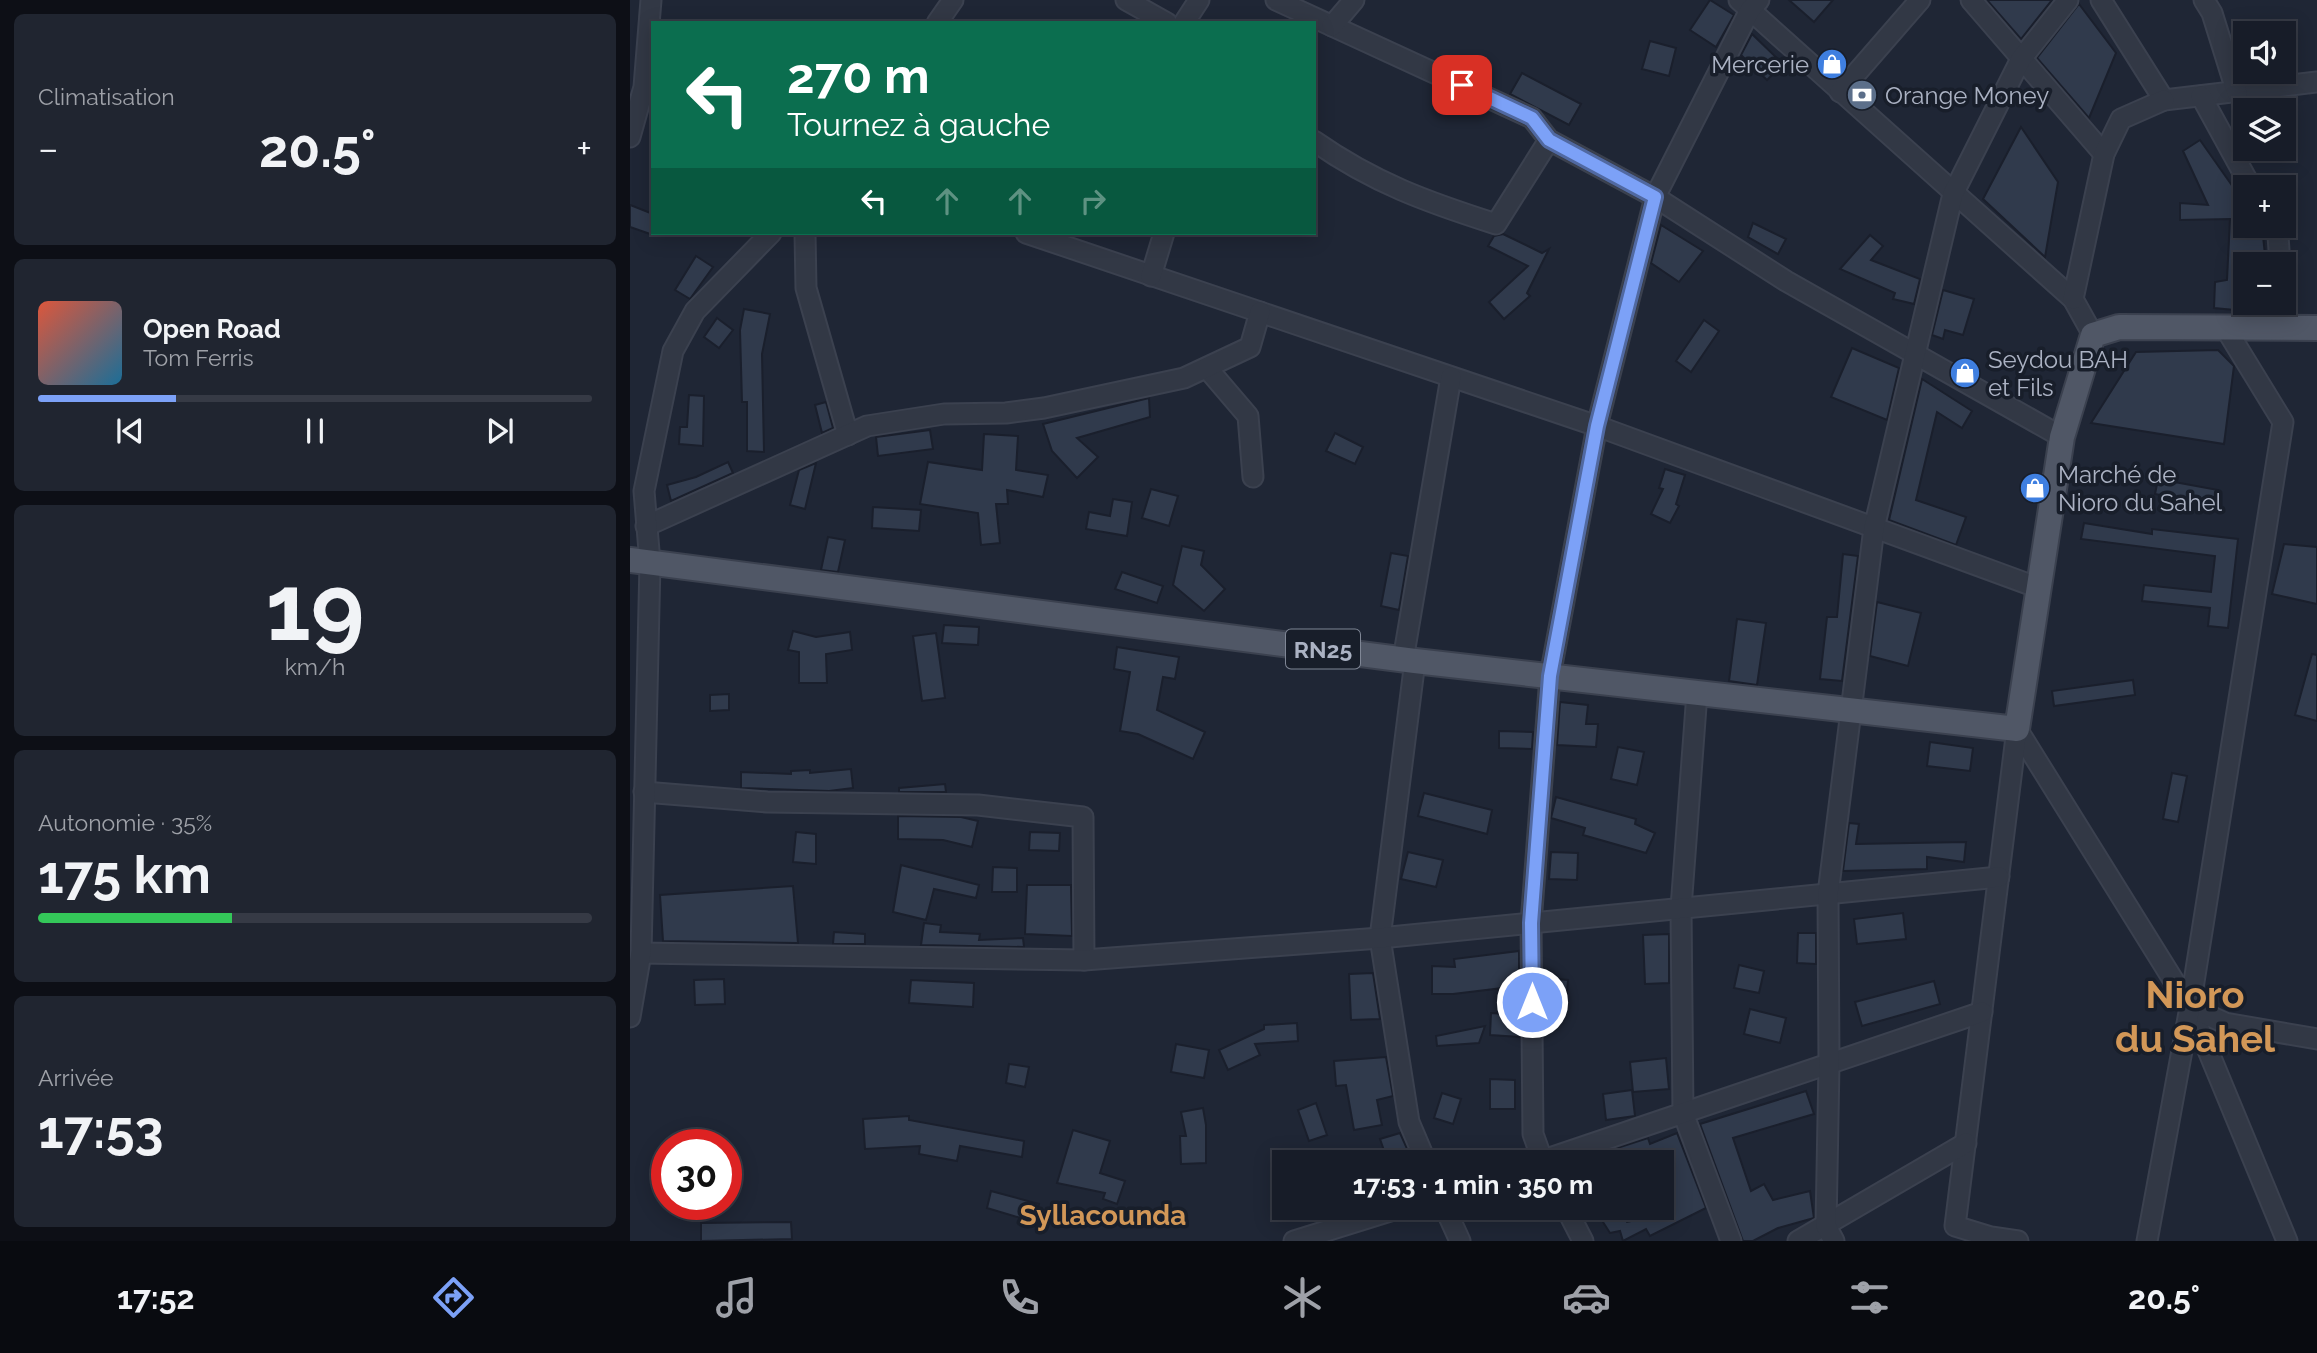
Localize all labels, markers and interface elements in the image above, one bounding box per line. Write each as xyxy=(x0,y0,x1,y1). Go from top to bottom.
map controls xyxy=(2233,21,2296,315)
button: sound xyxy=(2233,21,2296,84)
text: 270 m xyxy=(787,47,930,104)
shop icon: Mercerie xyxy=(1815,47,1849,81)
icon: left xyxy=(672,49,763,140)
place label: Mercerie xyxy=(1711,50,1809,79)
pin xyxy=(1432,55,1492,115)
icon: arrive xyxy=(1443,66,1481,104)
bank icon: Orange Money xyxy=(1845,78,1879,112)
place label: Orange Money xyxy=(1885,81,2049,110)
text: Climatisation xyxy=(38,83,175,110)
button: layers xyxy=(2233,98,2296,161)
text: Tournez à gauche xyxy=(787,106,1050,143)
text: 20.5° xyxy=(259,118,376,179)
text: − xyxy=(38,126,58,171)
text: + xyxy=(576,126,592,171)
button: + xyxy=(2233,175,2296,238)
icon: left xyxy=(855,182,893,220)
icon: ahead xyxy=(928,182,966,220)
icon: ahead xyxy=(1001,182,1039,220)
icon: right xyxy=(1074,182,1112,220)
button: − xyxy=(2233,252,2296,315)
text: Open Road xyxy=(143,314,281,344)
text: Tom Ferris xyxy=(143,344,254,371)
place label: Seydou BAH et Fils xyxy=(1988,345,2128,402)
shop icon: Seydou BAH et Fils xyxy=(1948,356,1982,390)
icon: previous xyxy=(111,412,149,450)
icon: pause xyxy=(296,412,334,450)
icon: next xyxy=(481,412,519,450)
place label: Marché de Nioro du Sahel xyxy=(2058,460,2223,517)
shop icon: Marché de Nioro du Sahel xyxy=(2018,471,2052,505)
text: 19 xyxy=(266,554,364,661)
road number: RN25 xyxy=(1286,629,1360,668)
text: km/h xyxy=(285,653,345,680)
text: Autonomie · 35% xyxy=(38,809,212,836)
text: 175 km xyxy=(38,844,211,905)
position arrow xyxy=(1495,965,1569,1039)
district label: Nioro du Sahel xyxy=(2115,972,2276,1061)
text: Arrivée xyxy=(38,1064,114,1091)
text: 17:53 xyxy=(38,1099,164,1160)
speed limit sign: 30 xyxy=(651,1129,742,1220)
text: 17:53 · 1 min · 350 m xyxy=(1353,1170,1593,1200)
district label: Syllacounda xyxy=(1020,1199,1186,1232)
icon: directions xyxy=(429,1273,478,1322)
icon: music xyxy=(712,1273,761,1322)
icon: phone xyxy=(995,1273,1044,1322)
icon: climate xyxy=(1278,1273,1327,1322)
icon: car xyxy=(1562,1273,1611,1322)
icon: filters xyxy=(1845,1273,1894,1322)
text: 17:52 xyxy=(117,1279,195,1316)
text: 20.5° xyxy=(2128,1279,2200,1316)

